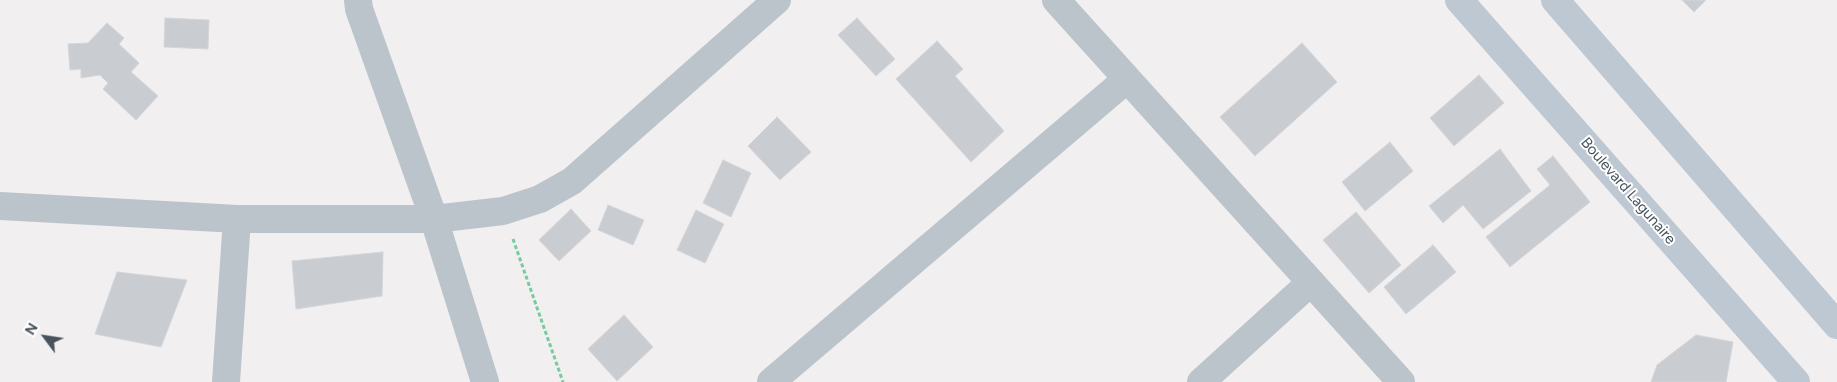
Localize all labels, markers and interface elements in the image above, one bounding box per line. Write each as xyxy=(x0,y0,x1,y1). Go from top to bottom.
street label: Boulevard Lagunaire xyxy=(1577,134,1679,248)
north arrow xyxy=(20,312,70,362)
text: N xyxy=(22,320,42,338)

